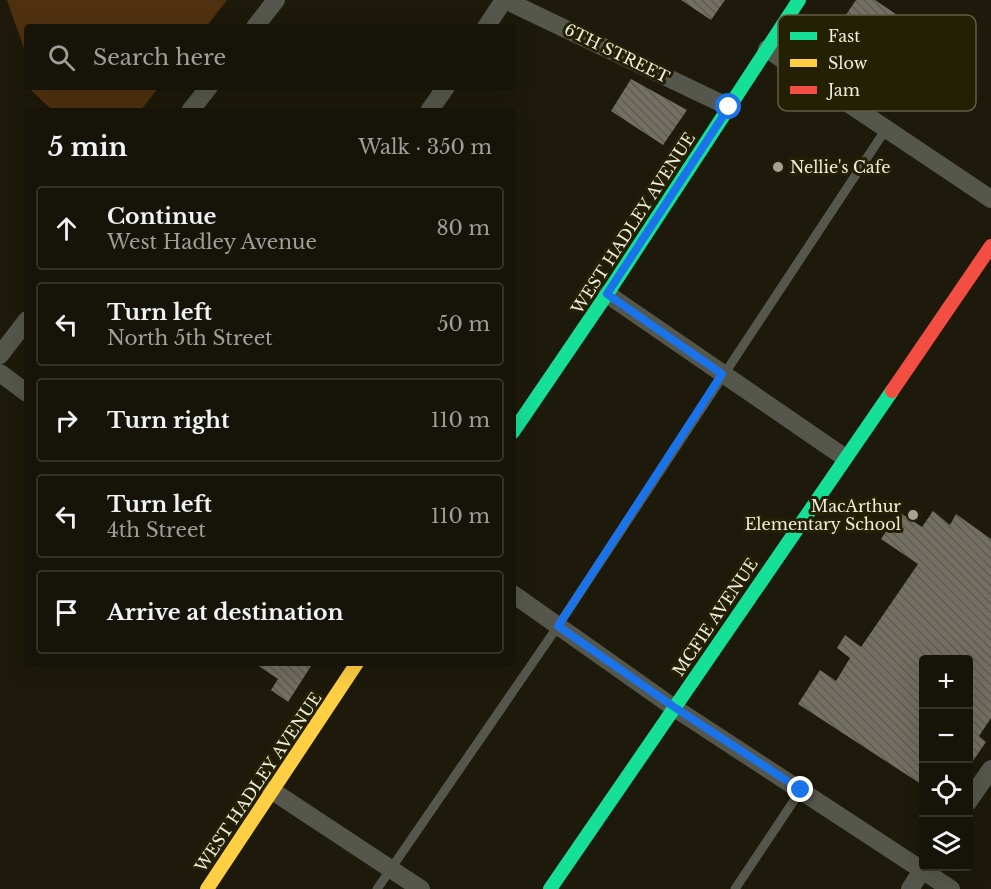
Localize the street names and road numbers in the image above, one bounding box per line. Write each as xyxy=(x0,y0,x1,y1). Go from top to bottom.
street label: 6TH STREET xyxy=(561,19,673,87)
street label: WEST HADLEY AVENUE xyxy=(566,129,699,318)
street label: MCFIE AVENUE xyxy=(668,554,762,680)
street label: WEST HADLEY AVENUE xyxy=(190,688,326,876)

